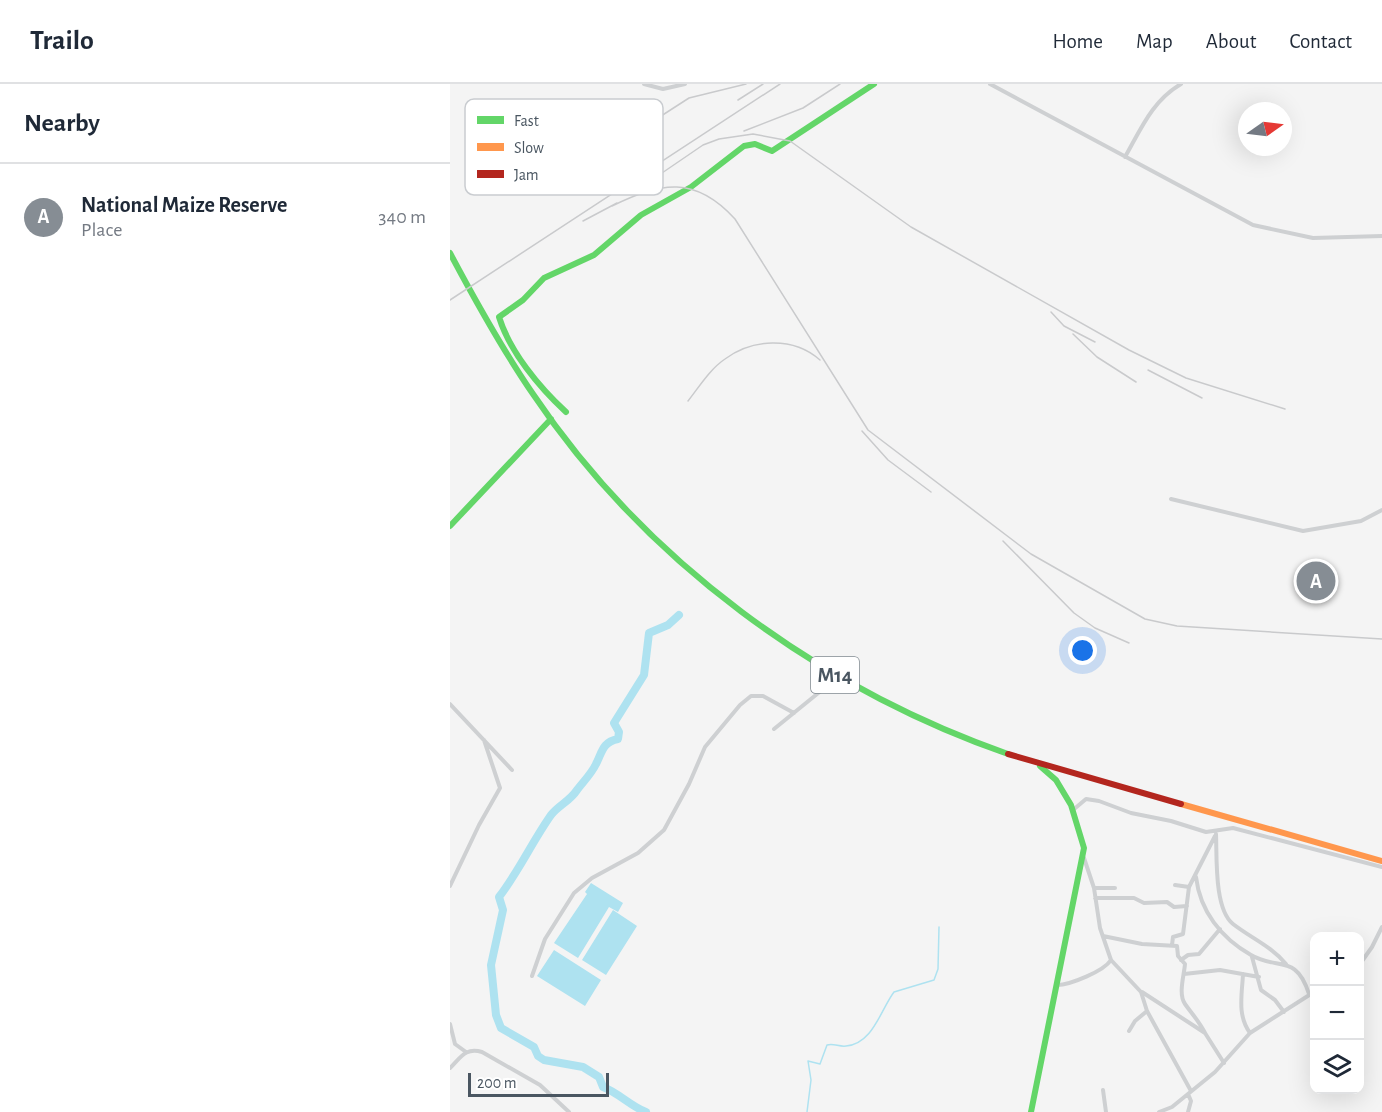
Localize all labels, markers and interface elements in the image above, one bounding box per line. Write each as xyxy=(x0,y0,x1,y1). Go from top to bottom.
text: Trailo xyxy=(30,27,94,55)
text: Home xyxy=(1052,31,1103,52)
text: Map xyxy=(1136,31,1173,52)
text: About xyxy=(1206,31,1256,52)
text: Contact xyxy=(1289,31,1352,52)
legend xyxy=(465,99,663,195)
north arrow xyxy=(1238,102,1292,156)
text: Nearby xyxy=(24,110,100,136)
text: Fast xyxy=(514,113,539,129)
text: Slow xyxy=(514,140,544,156)
text: Jam xyxy=(514,167,539,183)
text: National Maize Reserve xyxy=(81,194,287,216)
text: A xyxy=(38,207,50,227)
text: 340 m xyxy=(378,207,426,227)
text: Place xyxy=(81,220,122,240)
pin: A xyxy=(1296,558,1336,604)
your location xyxy=(1068,636,1097,665)
road number: M14 xyxy=(811,657,859,693)
map controls xyxy=(1310,932,1364,1094)
button: + xyxy=(1310,932,1364,986)
button: − xyxy=(1310,986,1364,1040)
button: layers xyxy=(1310,1040,1364,1094)
scale bar xyxy=(468,1070,609,1098)
text: 200 m xyxy=(477,1075,517,1091)

